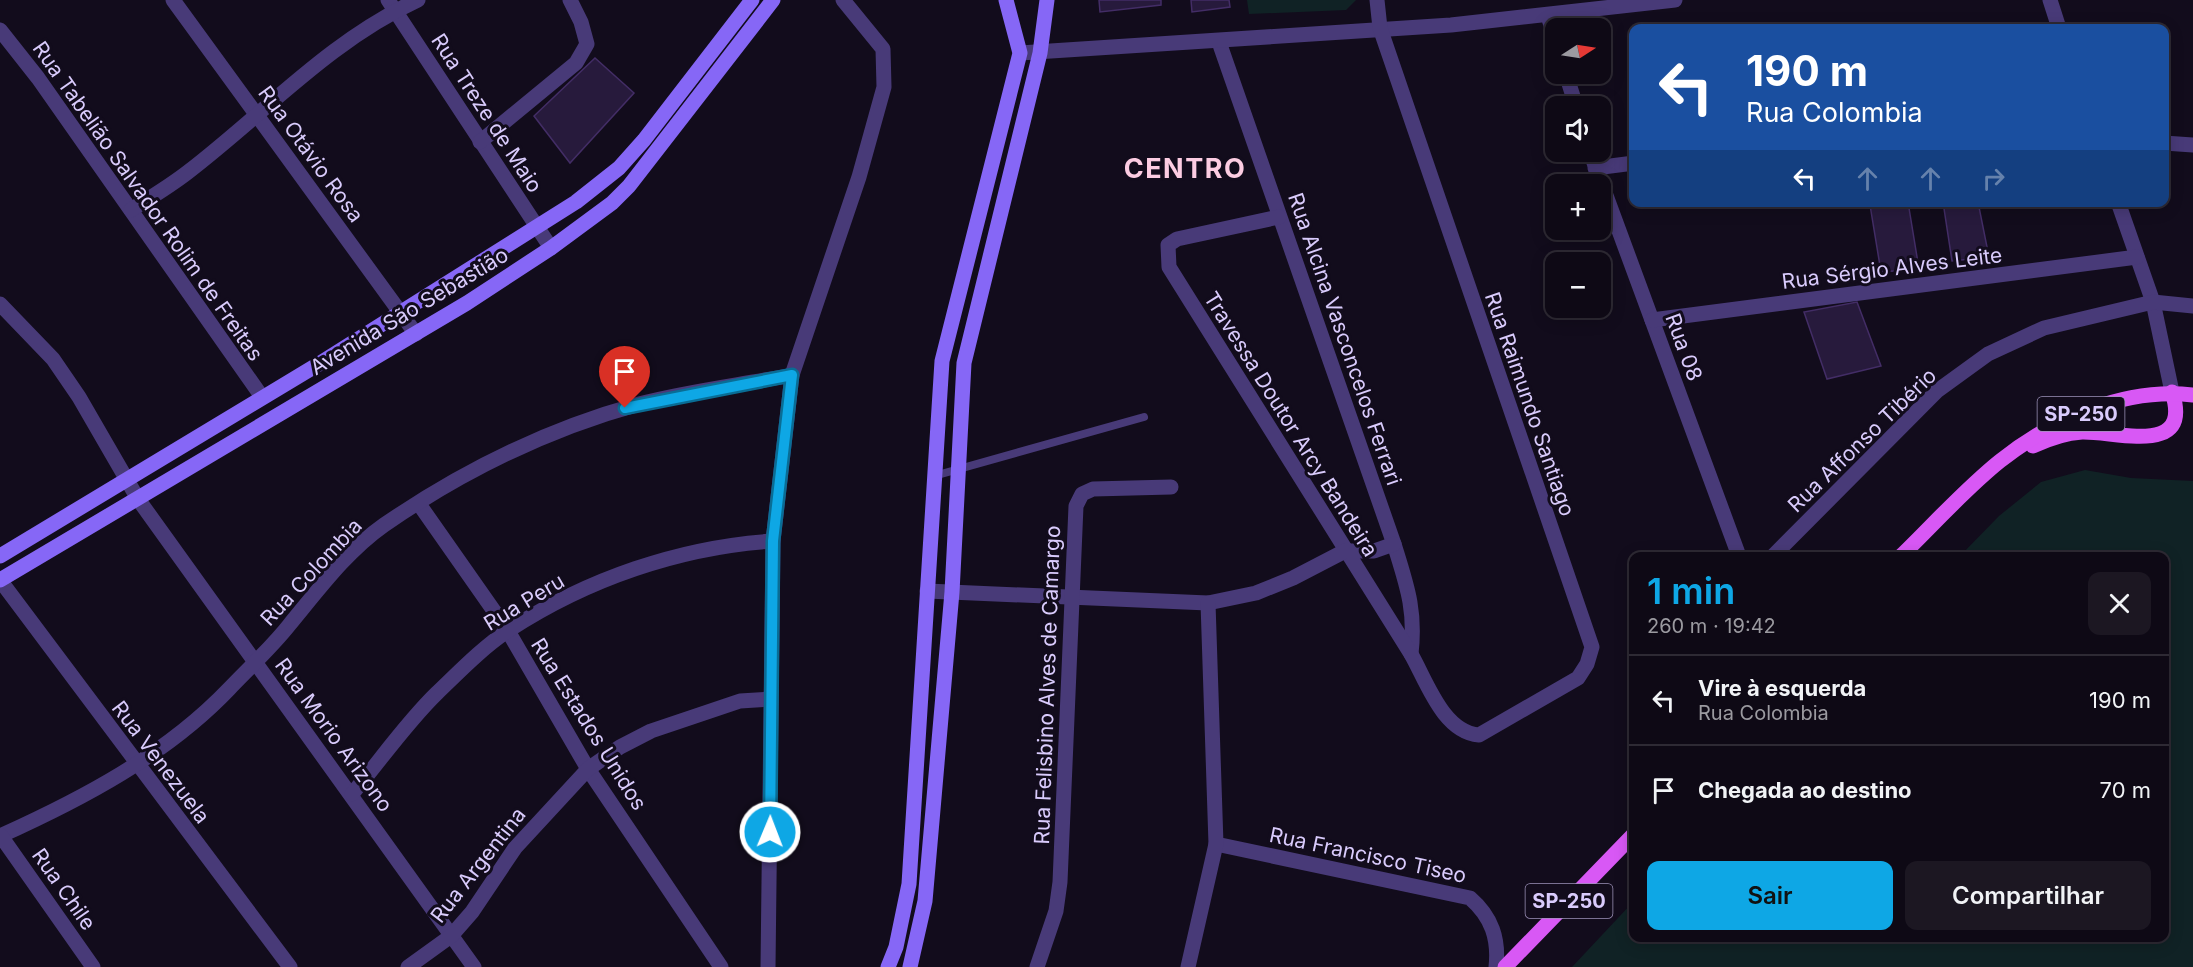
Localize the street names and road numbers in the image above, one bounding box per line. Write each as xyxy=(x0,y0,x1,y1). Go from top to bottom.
street label: Rua Treze de Maio xyxy=(426,29,548,197)
street label: Rua Tabelião Salvador Rolim de Freitas xyxy=(28,37,268,365)
street label: Rua Otávio Rosa xyxy=(253,81,369,227)
street label: Rua Alcina Vasconcelos Ferrari xyxy=(1283,189,1407,489)
street label: Avenida São Sebastião xyxy=(305,242,513,380)
street label: Rua Sérgio Alves Leite xyxy=(1780,242,2004,294)
street label: Travessa Doutor Arcy Bandeira xyxy=(1199,287,1383,561)
street label: Rua Raimundo Santiago xyxy=(1480,289,1580,519)
street label: Rua 08 xyxy=(1660,310,1708,384)
street label: Rua Affonso Tibério xyxy=(1783,363,1941,517)
road number: SP-250 xyxy=(2038,397,2124,431)
street label: Rua Colombia xyxy=(255,513,367,631)
street label: Rua Felisbino Alves de Camargo xyxy=(1029,525,1065,845)
street label: Rua Peru xyxy=(479,568,569,636)
street label: Rua Estados Unidos xyxy=(526,633,652,815)
street label: Rua Morio Arizono xyxy=(270,653,398,817)
street label: Rua Venezuela xyxy=(107,696,215,828)
street label: Rua Argentina xyxy=(425,802,531,928)
street label: Rua Francisco Tiseo xyxy=(1267,822,1469,888)
street label: Rua Chile xyxy=(27,843,101,935)
road number: SP-250 xyxy=(1526,884,1612,918)

